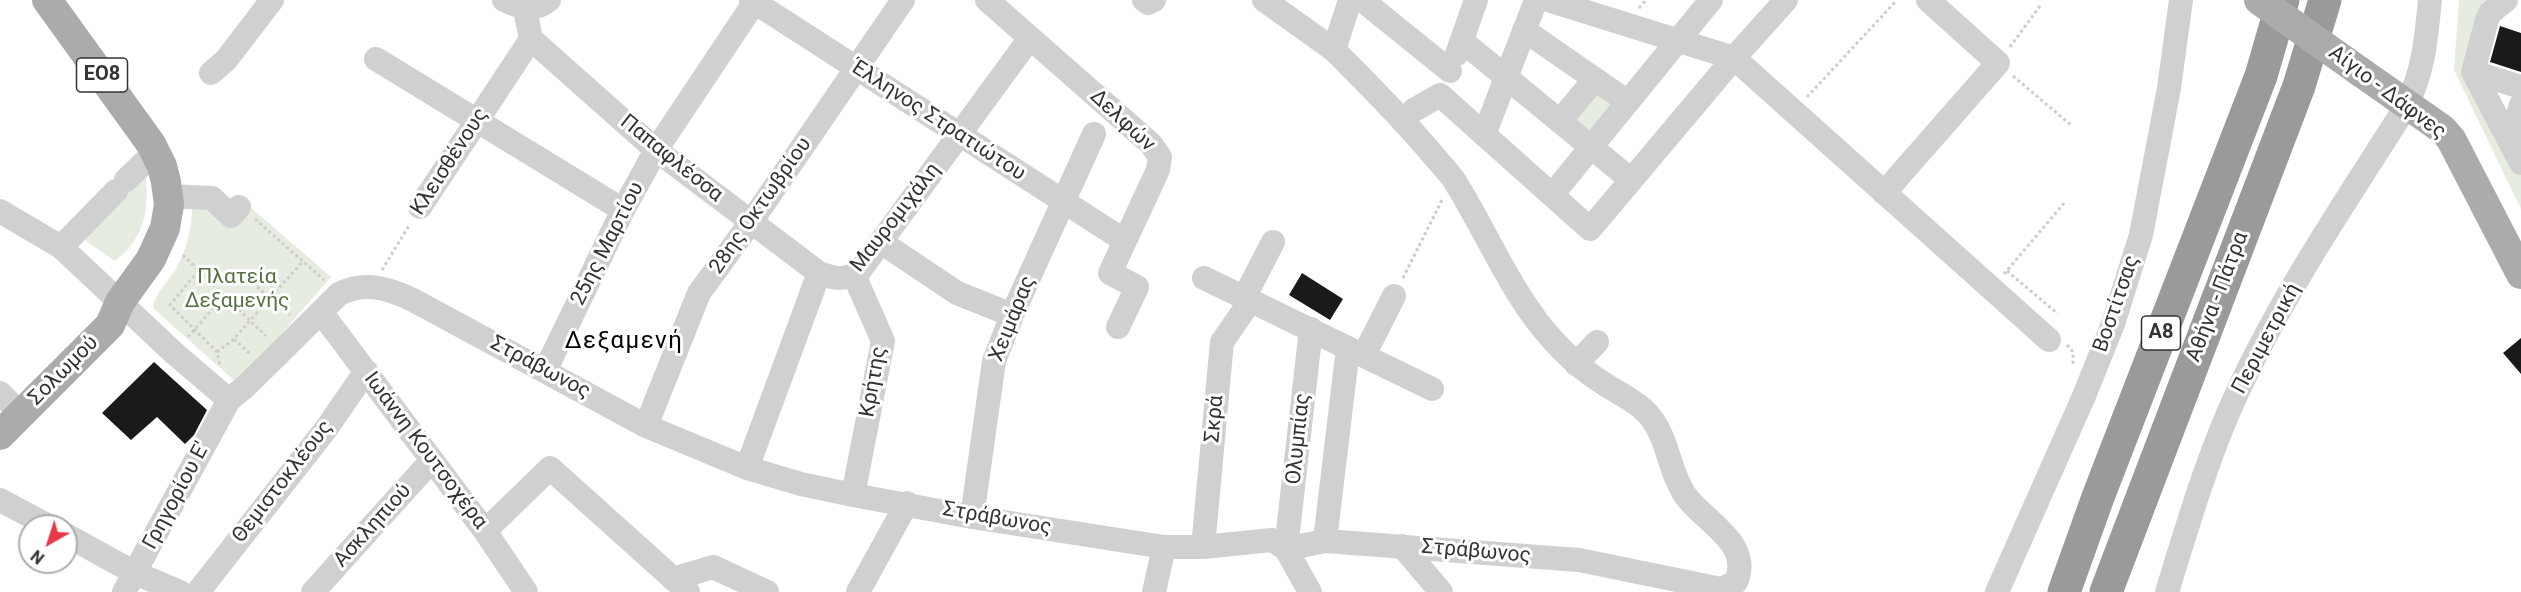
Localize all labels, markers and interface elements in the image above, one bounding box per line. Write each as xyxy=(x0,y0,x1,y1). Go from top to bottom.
street label: Αίγιο - Δάφνες xyxy=(2323,41,2451,145)
street label: Έλληνος Στρατιώτου xyxy=(846,55,1030,187)
road number: ΕΟ8 xyxy=(76,58,128,92)
street label: Δελφών xyxy=(1084,84,1160,158)
street label: Κλεισθένους xyxy=(406,104,494,220)
street label: Παπαφλέσσα xyxy=(615,110,727,208)
street label: 28ης Οκτωβρίου xyxy=(705,133,817,279)
street label: Μαυρομιχάλη xyxy=(846,158,946,278)
street label: 25ης Μαρτίου xyxy=(566,178,650,310)
street label: Αθήνα - Πάτρα xyxy=(2182,228,2254,366)
street label: Βοστίτσας xyxy=(2089,252,2145,356)
park label: Πλατεία Δεξαμενής xyxy=(185,265,289,315)
street label: Χειμάρας xyxy=(984,272,1042,366)
street label: Περιμετρική xyxy=(2227,279,2307,399)
road number: Α8 xyxy=(2142,316,2180,350)
district label: Δεξαμενή xyxy=(565,328,683,356)
street label: Σολωμού xyxy=(24,331,104,411)
street label: Στράβωνος xyxy=(486,331,594,405)
street label: Κρήτης xyxy=(855,345,893,419)
street label: Ιωάννη Κουτσοχέρα xyxy=(358,368,492,534)
street label: Ολυμπίας xyxy=(1282,392,1316,486)
street label: Σκρά xyxy=(1200,394,1230,444)
street label: Θεμιστοκλέους xyxy=(227,416,339,548)
street label: Γρηγορίου Ε' xyxy=(138,438,216,554)
street label: Ασκληπιού xyxy=(329,479,417,573)
street label: Στράβωνος xyxy=(941,497,1053,541)
north arrow xyxy=(18,514,78,574)
street label: Στράβωνος xyxy=(1420,535,1532,569)
text: N xyxy=(27,546,48,568)

